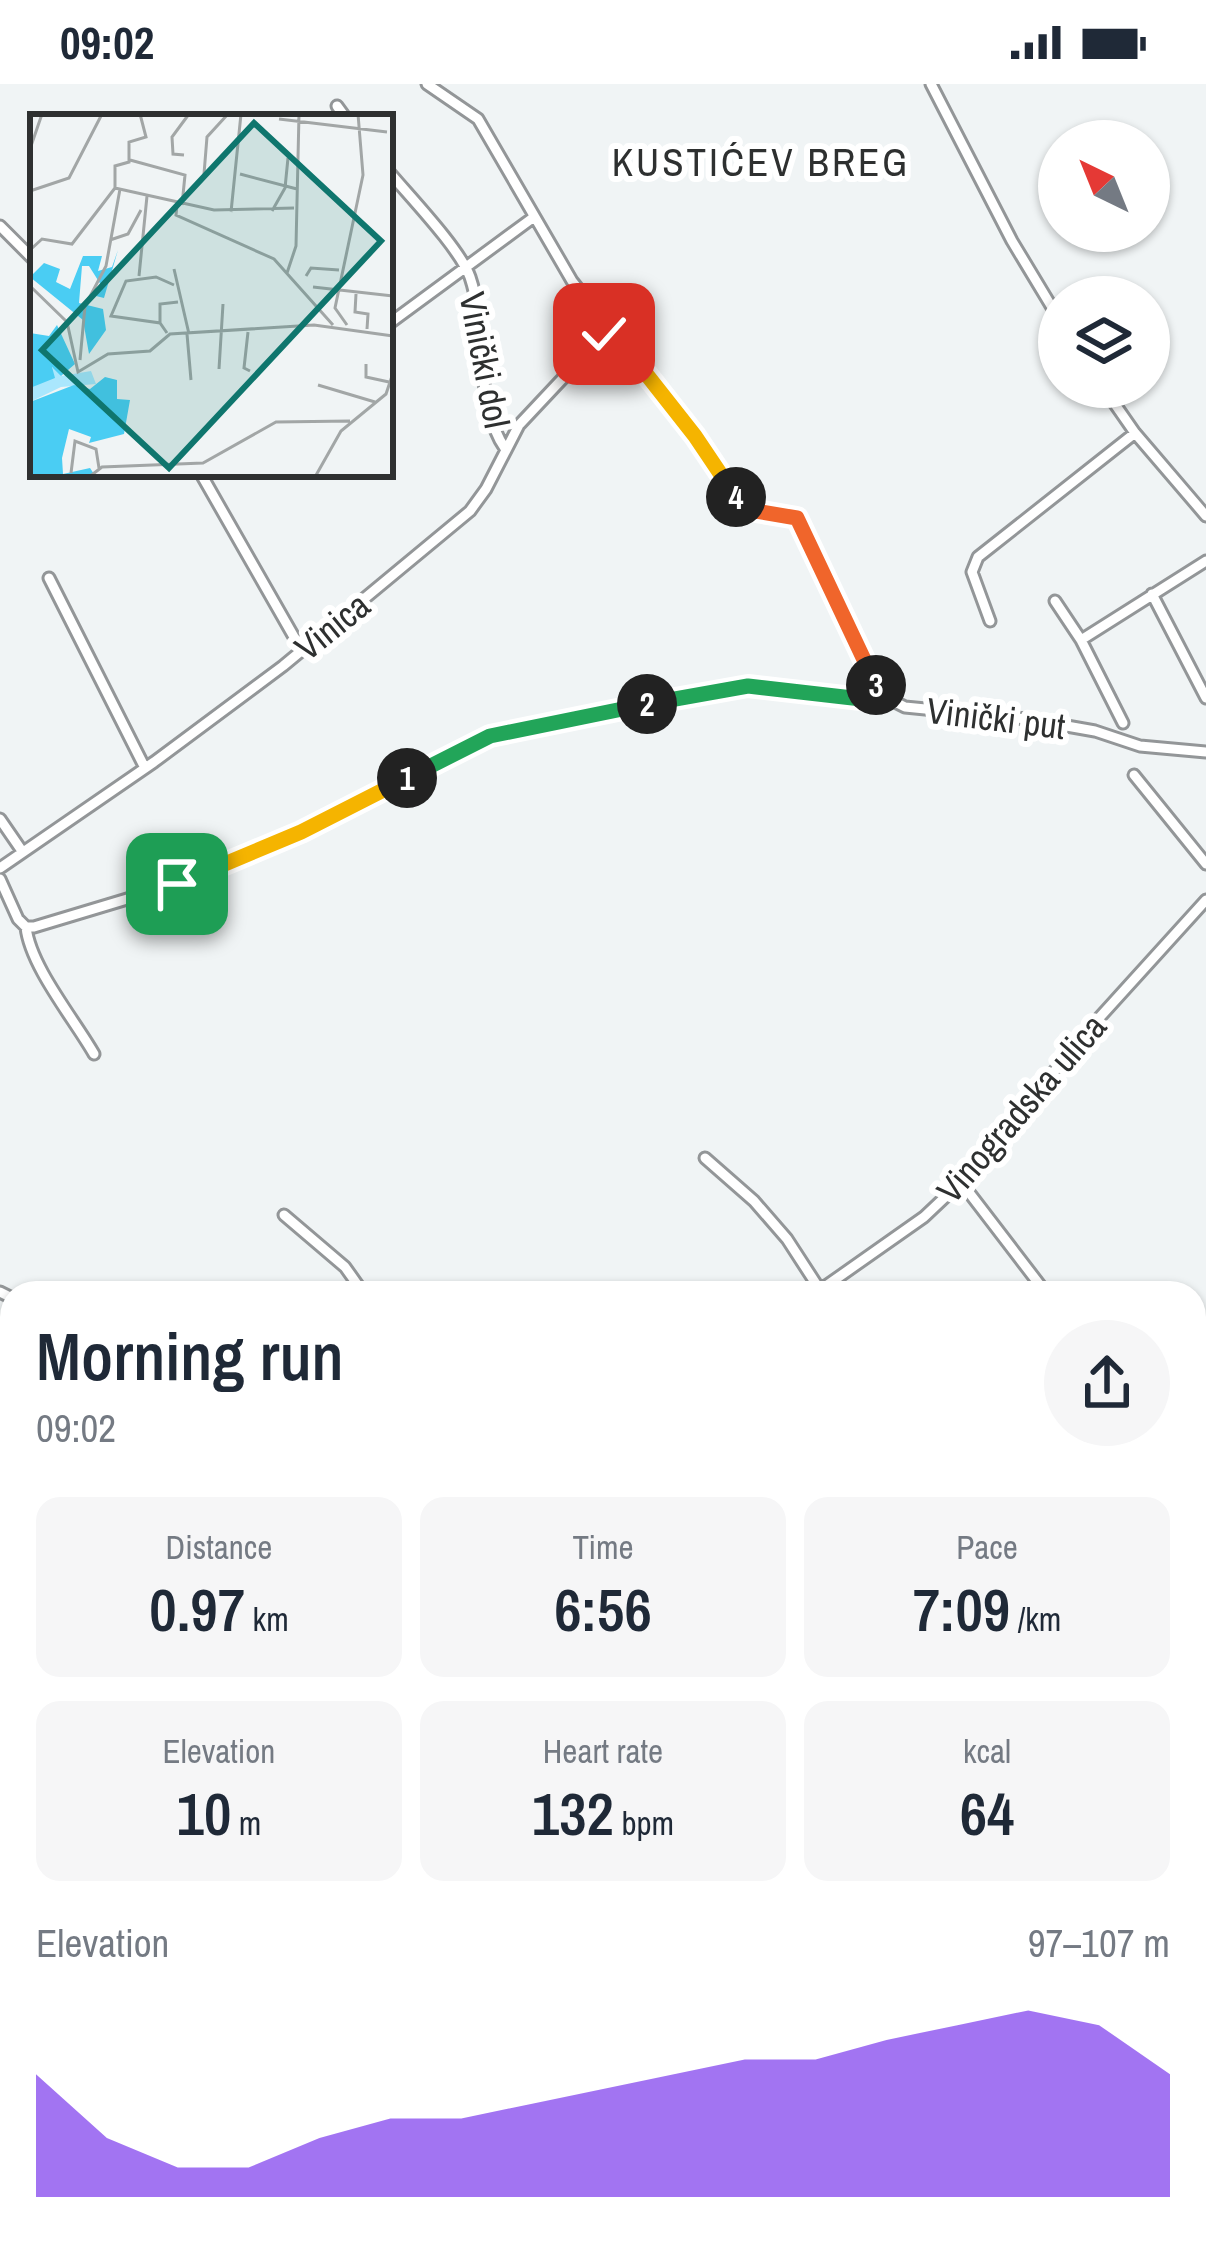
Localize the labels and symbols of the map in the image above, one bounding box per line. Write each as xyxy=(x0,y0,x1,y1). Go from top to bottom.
inset map xyxy=(30,114,393,477)
north arrow xyxy=(1038,120,1170,252)
district label: KUSTIĆEV BREG xyxy=(612,136,910,188)
pin xyxy=(553,283,655,385)
street label: Vinički dol xyxy=(448,288,522,432)
pin: 4 xyxy=(706,467,766,527)
street label: Vinica xyxy=(285,581,379,671)
pin: 3 xyxy=(846,655,906,715)
pin: 2 xyxy=(617,674,677,734)
street label: Vinički put xyxy=(924,686,1068,750)
pin: 1 xyxy=(377,748,437,808)
pin xyxy=(126,833,228,935)
street label: Vinogradska ulica xyxy=(926,1003,1116,1213)

